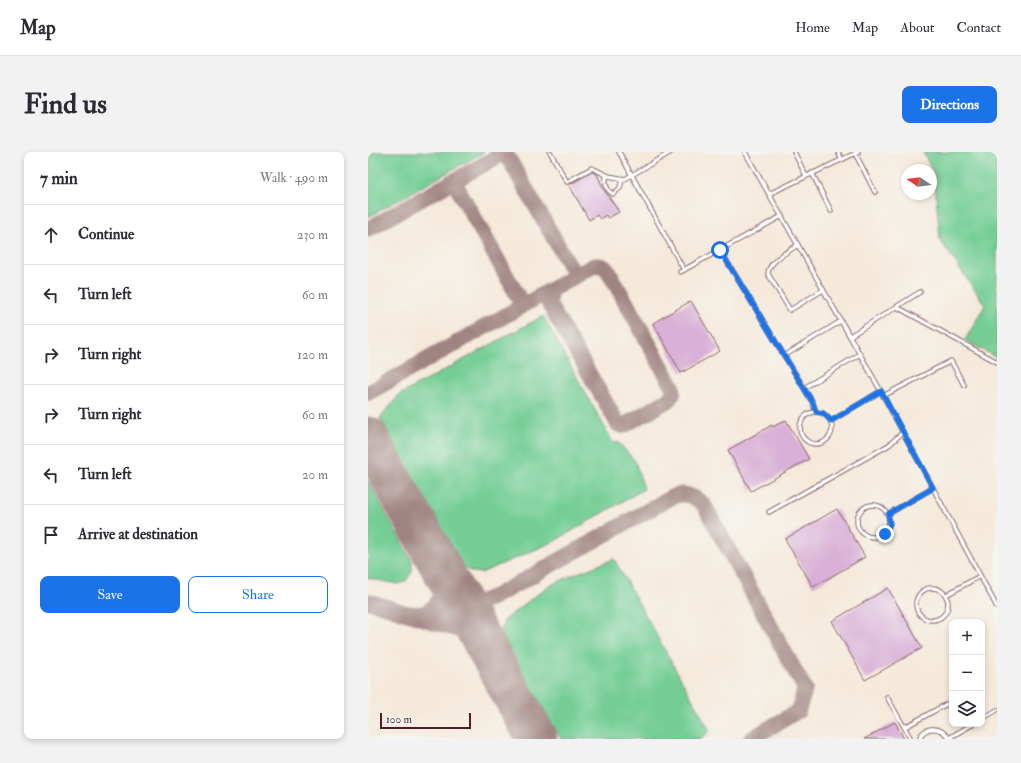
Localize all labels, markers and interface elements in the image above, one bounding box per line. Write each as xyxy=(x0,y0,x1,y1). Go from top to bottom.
text: Map xyxy=(20,16,56,40)
text: Home xyxy=(795,19,830,36)
text: Map xyxy=(852,19,878,36)
text: About xyxy=(900,19,934,36)
text: Contact xyxy=(956,19,1001,36)
button: Directions xyxy=(902,86,997,123)
text: Find us xyxy=(24,87,107,122)
north arrow xyxy=(901,164,937,200)
text: 7 min xyxy=(40,168,78,189)
text: Walk · 490 m xyxy=(260,170,328,186)
icon: ahead xyxy=(40,224,62,246)
text: Continue xyxy=(78,225,134,244)
text: 230 m xyxy=(297,227,328,243)
route start xyxy=(711,241,729,259)
icon: left xyxy=(40,284,62,306)
text: Turn left xyxy=(78,285,132,304)
text: 60 m xyxy=(302,287,328,303)
icon: right xyxy=(40,344,62,366)
text: Turn right xyxy=(78,345,141,364)
text: 120 m xyxy=(297,347,328,363)
icon: right xyxy=(40,404,62,426)
text: Turn right xyxy=(78,405,141,424)
text: 60 m xyxy=(302,407,328,423)
icon: left xyxy=(40,464,62,486)
text: Turn left xyxy=(78,465,132,484)
text: 20 m xyxy=(302,467,328,483)
icon: arrive xyxy=(40,524,62,546)
text: Arrive at destination xyxy=(78,525,198,544)
route end xyxy=(876,525,894,543)
button: Save xyxy=(40,576,180,613)
button: Share xyxy=(188,576,328,613)
map controls xyxy=(949,619,985,727)
button: + xyxy=(949,619,985,655)
button: − xyxy=(949,655,985,691)
button: layers xyxy=(949,691,985,727)
scale bar xyxy=(380,711,471,730)
text: 100 m xyxy=(386,713,412,726)

